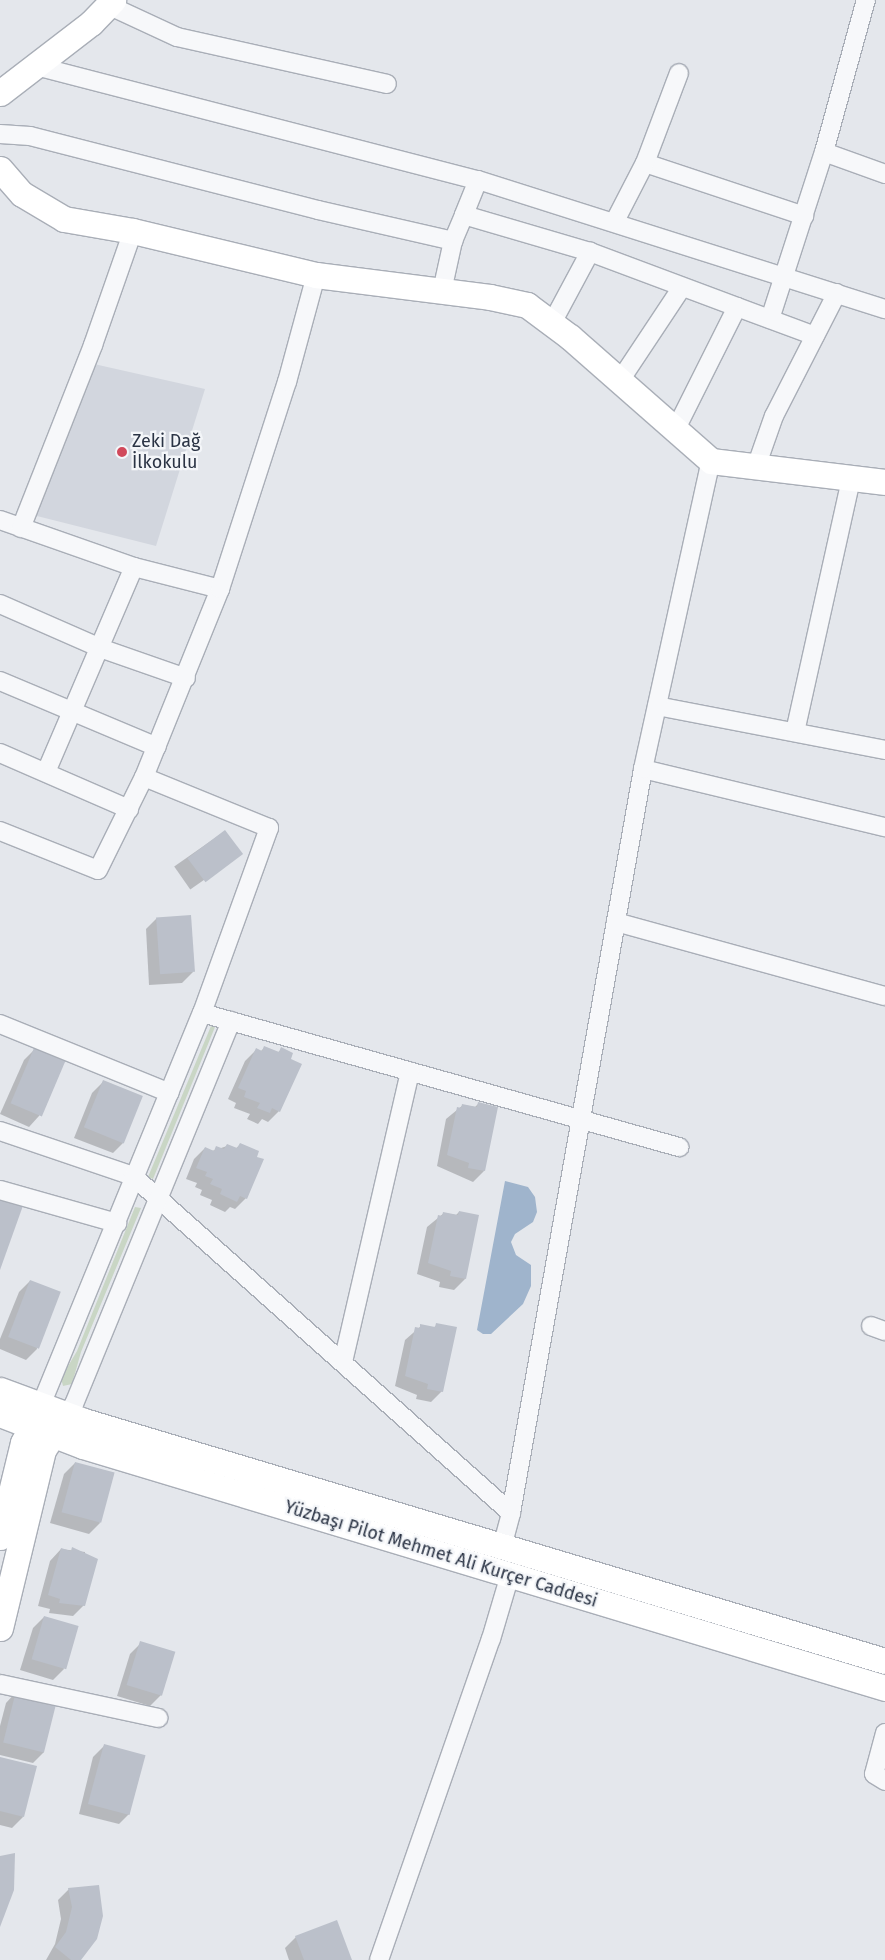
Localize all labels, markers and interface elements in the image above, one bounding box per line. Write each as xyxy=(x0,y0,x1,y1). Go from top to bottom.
place label: Zeki Dağ İlkokulu xyxy=(132,431,200,474)
marker: Zeki Dağ İlkokulu xyxy=(116,446,128,458)
street label: Yüzbaşı Pilot Mehmet Ali Kurçer Caddesi xyxy=(282,1496,600,1612)

